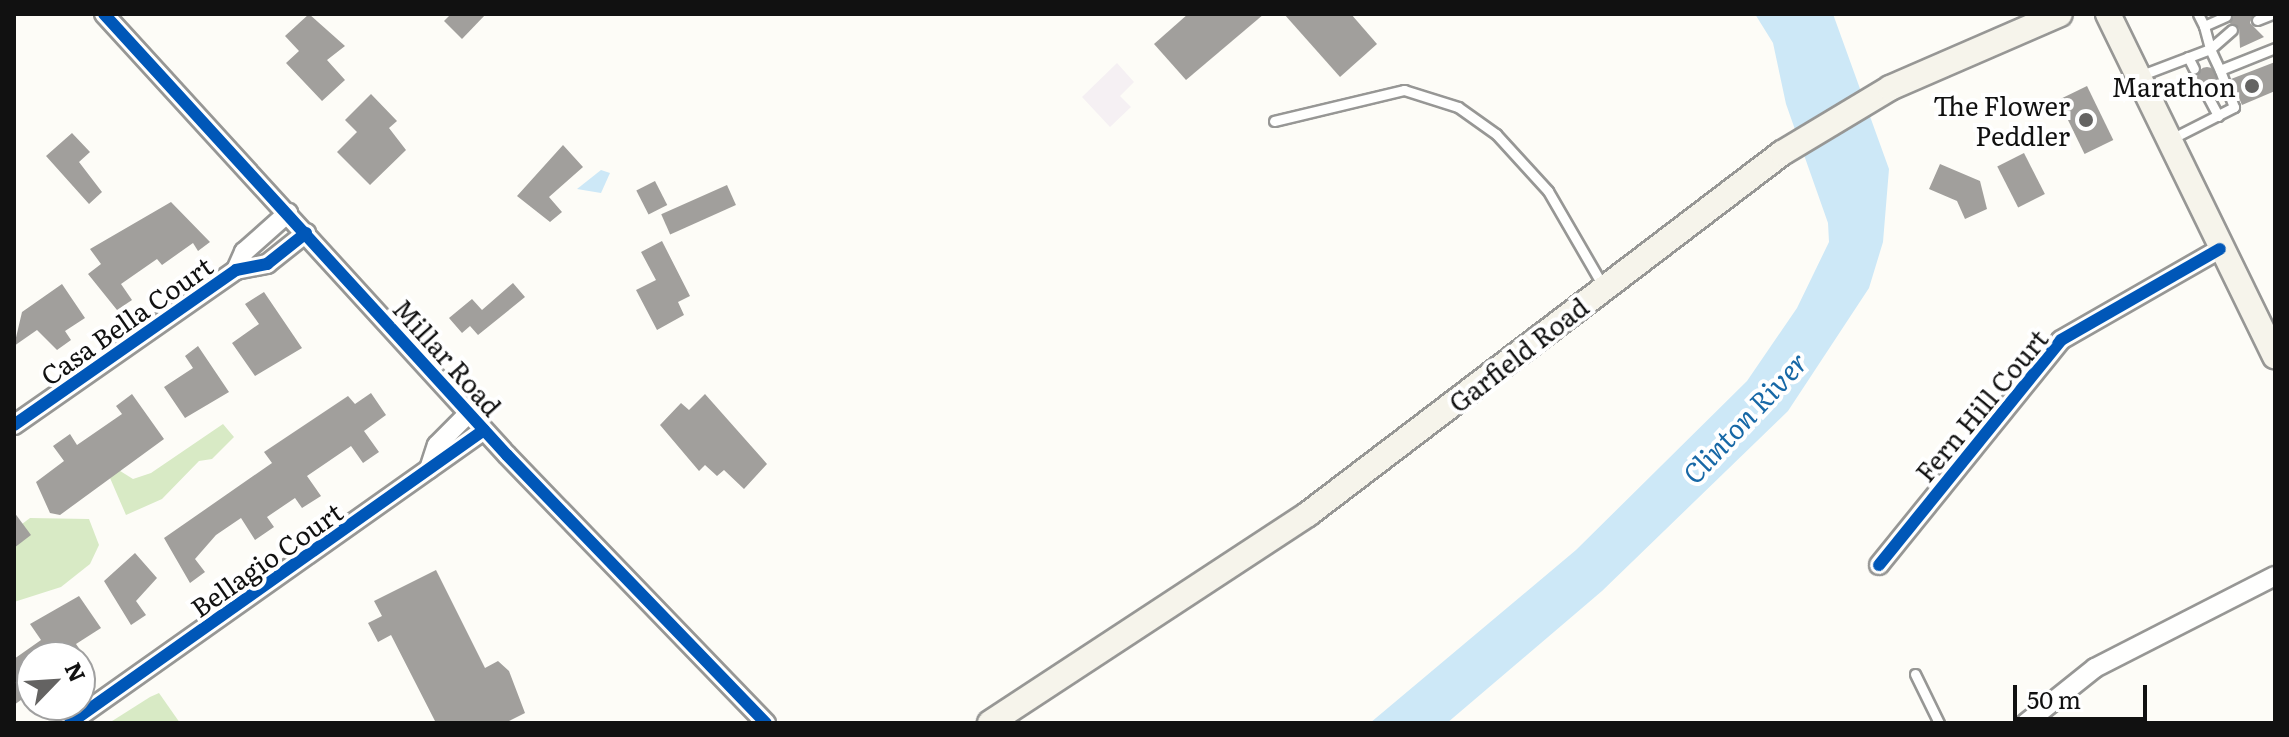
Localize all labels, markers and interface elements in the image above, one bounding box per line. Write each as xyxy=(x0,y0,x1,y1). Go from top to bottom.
place label: Marathon xyxy=(2111,70,2236,102)
marker: Marathon xyxy=(2243,77,2261,95)
place label: The Flower Peddler xyxy=(1933,89,2070,150)
marker: The Flower Peddler xyxy=(2077,111,2095,129)
street label: Casa Bella Court xyxy=(34,249,218,391)
street label: Garfield Road xyxy=(1442,290,1594,418)
street label: Millar Road xyxy=(387,292,509,422)
street label: Fern Hill Court xyxy=(1908,323,2054,487)
water label: Clinton River xyxy=(1675,344,1813,490)
street label: Bellagio Court xyxy=(184,495,348,623)
north arrow xyxy=(16,641,96,721)
text: N xyxy=(58,656,95,687)
scale bar xyxy=(2017,669,2151,719)
text: 50 m xyxy=(2027,681,2081,716)

